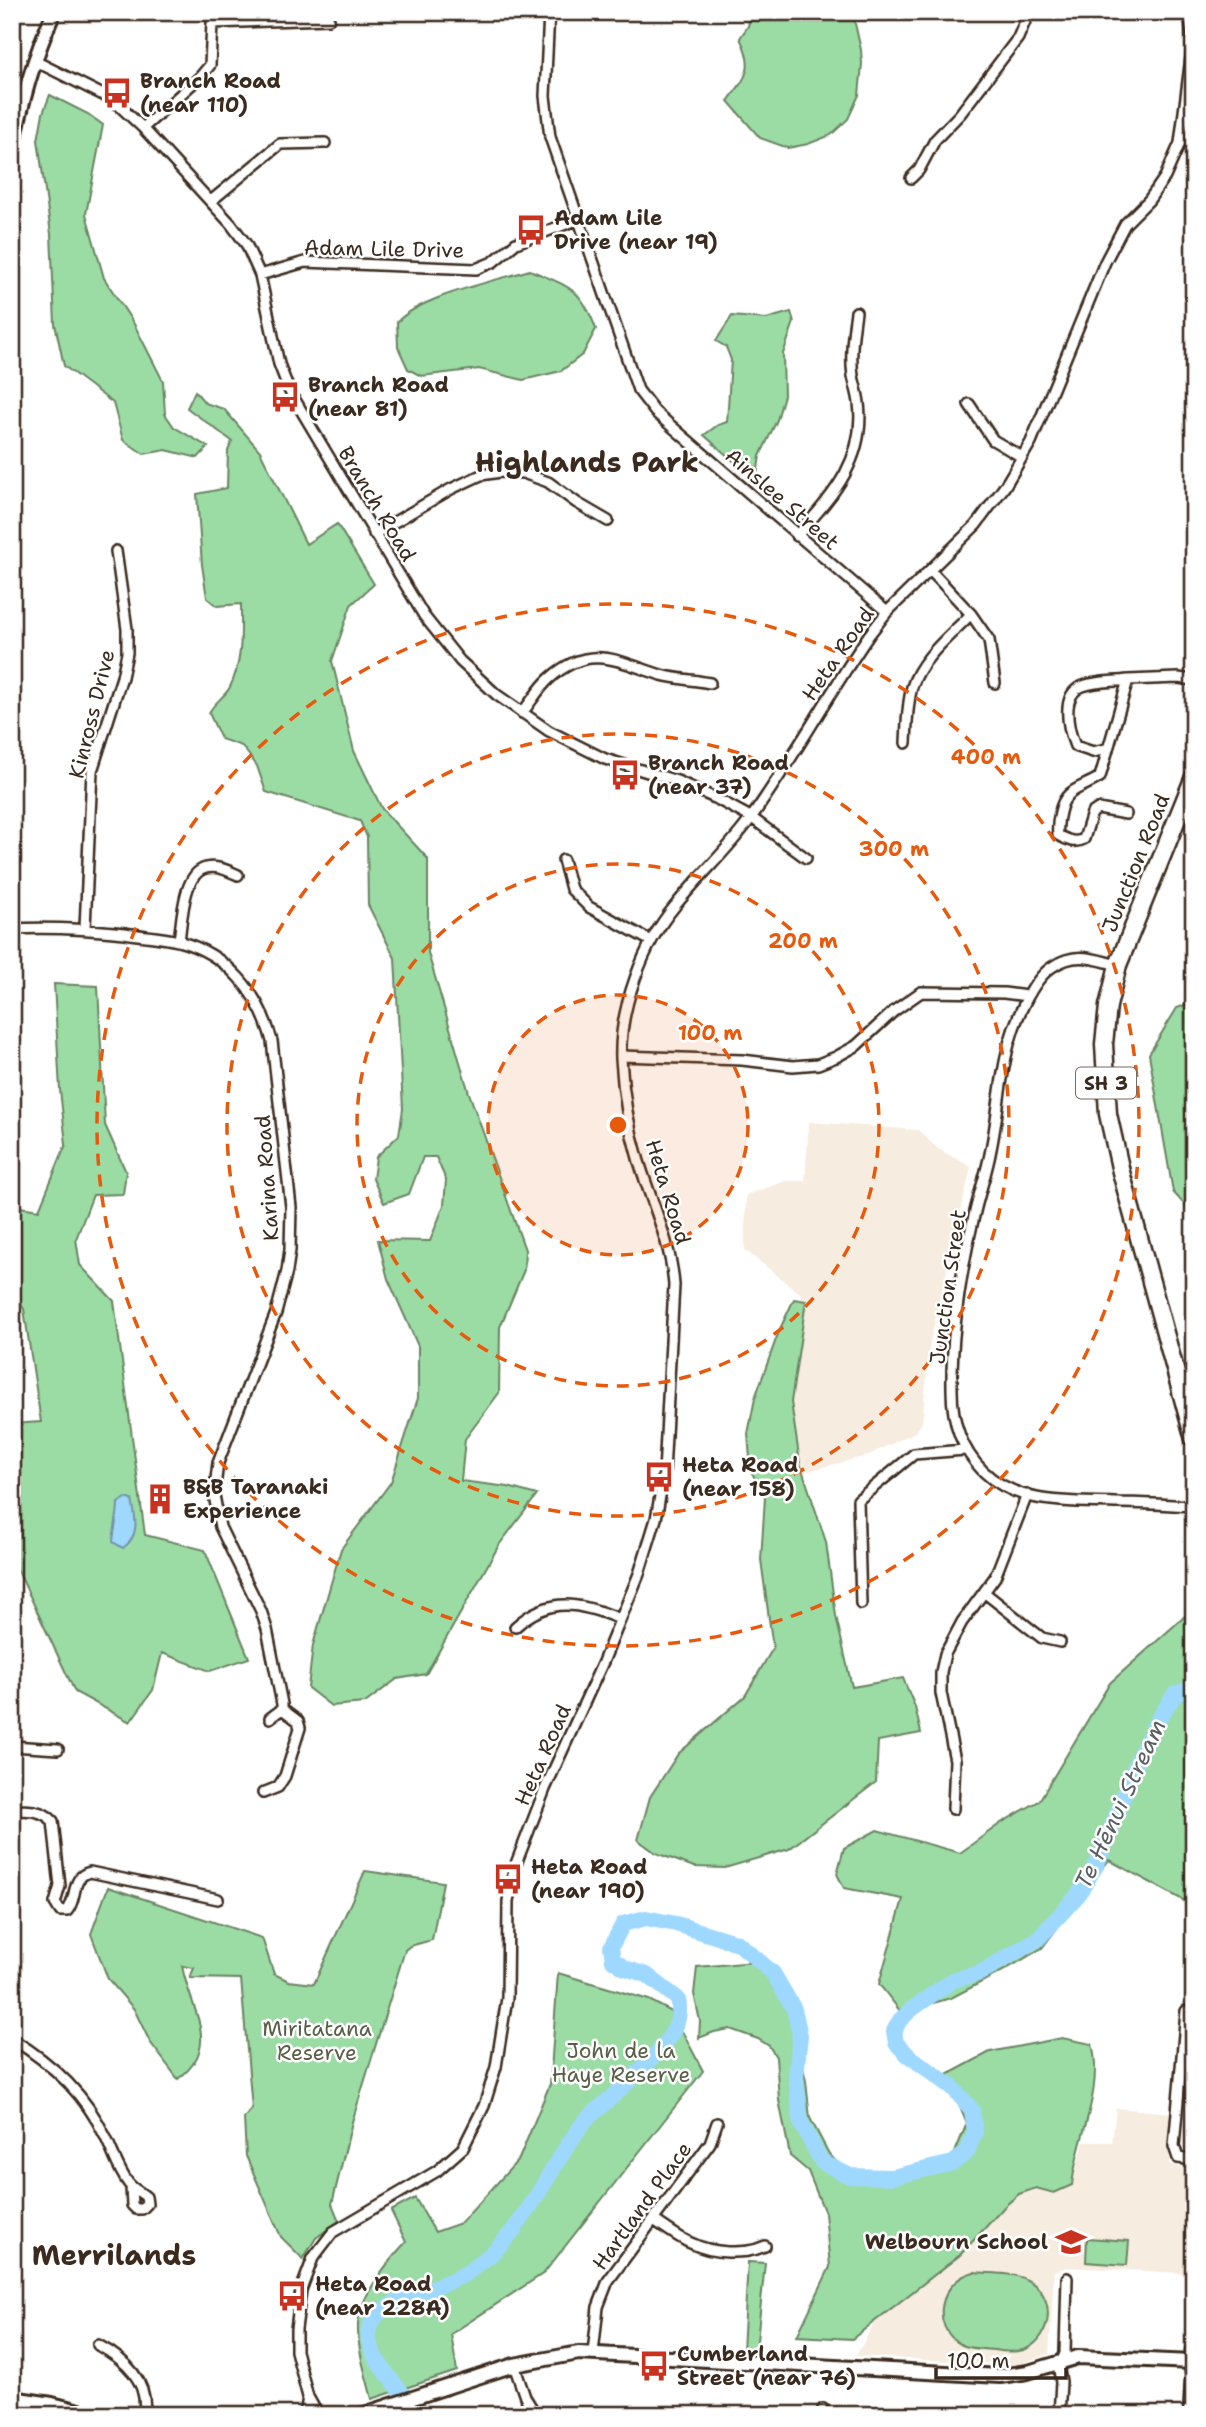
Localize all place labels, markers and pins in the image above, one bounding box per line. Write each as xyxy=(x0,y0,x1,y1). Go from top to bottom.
place label: Branch Road (near 110) xyxy=(140,67,281,119)
bus stop icon: Branch Road (near 110) xyxy=(100,76,134,110)
place label: Adam Lile Drive (near 19) xyxy=(554,204,718,256)
bus stop icon: Adam Lile Drive (near 19) xyxy=(514,213,548,247)
place label: Branch Road (near 81) xyxy=(308,371,449,423)
bus stop icon: Branch Road (near 81) xyxy=(268,380,302,414)
place label: Branch Road (near 37) xyxy=(648,749,789,801)
bus stop icon: Branch Road (near 37) xyxy=(608,758,642,792)
centre of rings xyxy=(606,1113,630,1137)
place label: Heta Road (near 158) xyxy=(682,1451,798,1503)
bus stop icon: Heta Road (near 158) xyxy=(642,1460,676,1494)
place label: B&B Taranaki Experience xyxy=(183,1473,328,1525)
building icon: B&B Taranaki Experience xyxy=(143,1482,177,1516)
place label: Heta Road (near 190) xyxy=(531,1853,647,1905)
bus stop icon: Heta Road (near 190) xyxy=(491,1862,525,1896)
school or university icon: Welbourn School xyxy=(1054,2225,1088,2259)
place label: Welbourn School xyxy=(865,2228,1048,2256)
place label: Heta Road (near 228A) xyxy=(315,2270,450,2322)
bus stop icon: Heta Road (near 228A) xyxy=(275,2279,309,2313)
place label: Cumberland Street (near 76) xyxy=(677,2340,856,2392)
bus stop icon: Cumberland Street (near 76) xyxy=(637,2349,671,2383)

